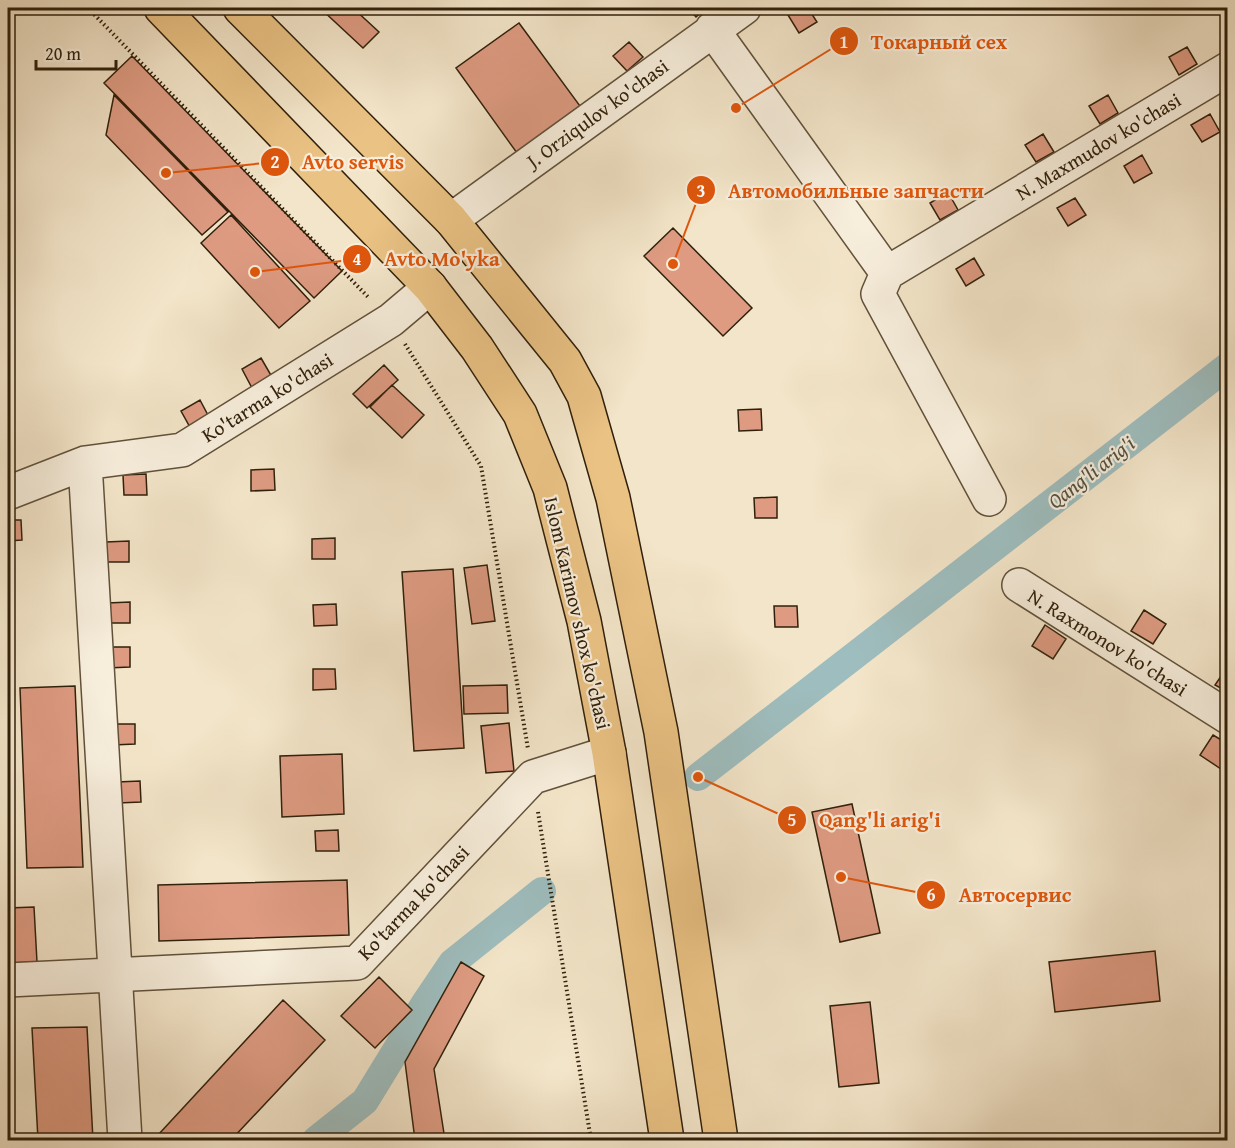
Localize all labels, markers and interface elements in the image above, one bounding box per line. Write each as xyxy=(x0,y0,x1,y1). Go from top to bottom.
callout: Токарный сех xyxy=(829,22,1020,61)
text: Токарный сех xyxy=(871,26,1007,57)
text: 1 xyxy=(839,28,849,55)
scale bar xyxy=(36,33,116,71)
text: 20 m xyxy=(45,40,81,67)
street label: J. Orziqulov ko'chasi xyxy=(518,51,674,176)
street label: N. Maxmudov ko'chasi xyxy=(1010,85,1186,207)
callout: Avto servis xyxy=(260,143,416,182)
text: Avto servis xyxy=(302,146,404,177)
text: 2 xyxy=(270,148,280,175)
callout: Автомобильные запчасти xyxy=(686,171,996,210)
text: Автомобильные запчасти xyxy=(728,175,984,206)
text: 3 xyxy=(696,177,706,204)
callout: Avto Mo'yka xyxy=(342,240,511,279)
text: Avto Mo'yka xyxy=(384,243,500,274)
text: 4 xyxy=(352,245,362,272)
street label: Ko'tarma ko'chasi xyxy=(196,345,339,449)
water label: Qang'li arig'i xyxy=(1041,428,1142,516)
street label: Islom Karimov shox ko'chasi xyxy=(537,494,619,732)
street label: N. Raxmonov ko'chasi xyxy=(1023,581,1194,703)
callout: Qang'li arig'i xyxy=(777,800,953,839)
text: Qang'li arig'i xyxy=(819,804,941,835)
text: 5 xyxy=(787,806,797,833)
street label: Ko'tarma ko'chasi xyxy=(350,838,476,966)
callout: Автосервис xyxy=(916,876,1083,915)
text: Автосервис xyxy=(959,879,1072,910)
text: 6 xyxy=(926,881,936,908)

